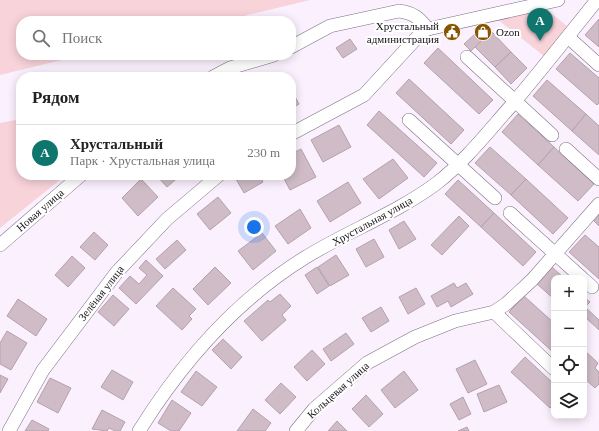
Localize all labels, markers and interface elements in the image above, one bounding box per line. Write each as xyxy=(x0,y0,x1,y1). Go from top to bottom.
pin: A xyxy=(527,8,553,41)
search box xyxy=(16,16,296,60)
place label: Хрустальный администрация xyxy=(367,20,439,45)
public building icon: Хрустальный администрация xyxy=(442,22,462,42)
shop icon: Ozon xyxy=(473,22,493,42)
place label: Ozon xyxy=(496,26,520,38)
icon: search xyxy=(30,27,52,49)
text: Поиск xyxy=(62,30,102,46)
text: Рядом xyxy=(32,88,80,107)
text: Хрустальный xyxy=(70,136,163,152)
text: A xyxy=(40,145,50,160)
text: 230 m xyxy=(247,145,280,160)
text: Парк · Хрустальная улица xyxy=(70,153,215,168)
street label: Новая улица xyxy=(14,186,66,234)
street label: Хрустальная улица xyxy=(330,194,414,248)
your location xyxy=(244,217,264,237)
street label: Зелёная улица xyxy=(76,263,126,323)
map controls xyxy=(551,275,587,419)
button: + xyxy=(551,275,587,311)
button: − xyxy=(551,311,587,347)
button: locate xyxy=(551,347,587,383)
street label: Кольцевая улица xyxy=(305,359,371,421)
button: layers xyxy=(551,383,587,419)

